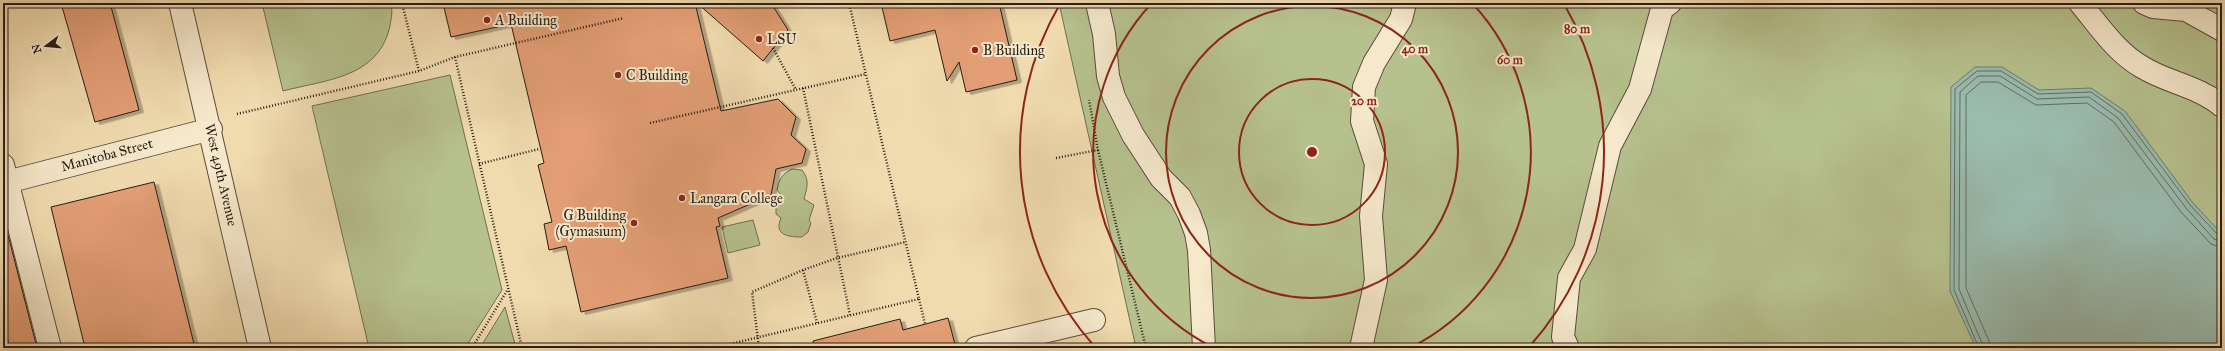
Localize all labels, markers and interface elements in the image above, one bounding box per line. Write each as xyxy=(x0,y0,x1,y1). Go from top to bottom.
place label: A Building xyxy=(494,12,557,29)
marker: A Building xyxy=(482,15,492,25)
text: 80 m xyxy=(1564,22,1591,36)
north arrow xyxy=(26,26,66,66)
place label: LSU xyxy=(767,31,797,48)
marker: LSU xyxy=(754,34,764,44)
text: N xyxy=(29,42,44,55)
place label: B Building xyxy=(983,42,1045,59)
text: 40 m xyxy=(1402,42,1429,57)
marker: B Building xyxy=(970,45,980,55)
text: 60 m xyxy=(1497,53,1524,67)
place label: C Building xyxy=(626,67,688,84)
marker: C Building xyxy=(613,70,623,80)
text: 20 m xyxy=(1351,94,1378,108)
street label: West 49th Avenue xyxy=(201,122,241,228)
street label: Manitoba Street xyxy=(59,135,155,175)
centre of rings xyxy=(1305,145,1319,159)
place label: Langara College xyxy=(690,190,783,207)
marker: Langara College xyxy=(677,193,687,203)
place label: G Building (Gymasium) xyxy=(556,207,626,241)
marker: G Building (Gymasium) xyxy=(629,218,639,228)

